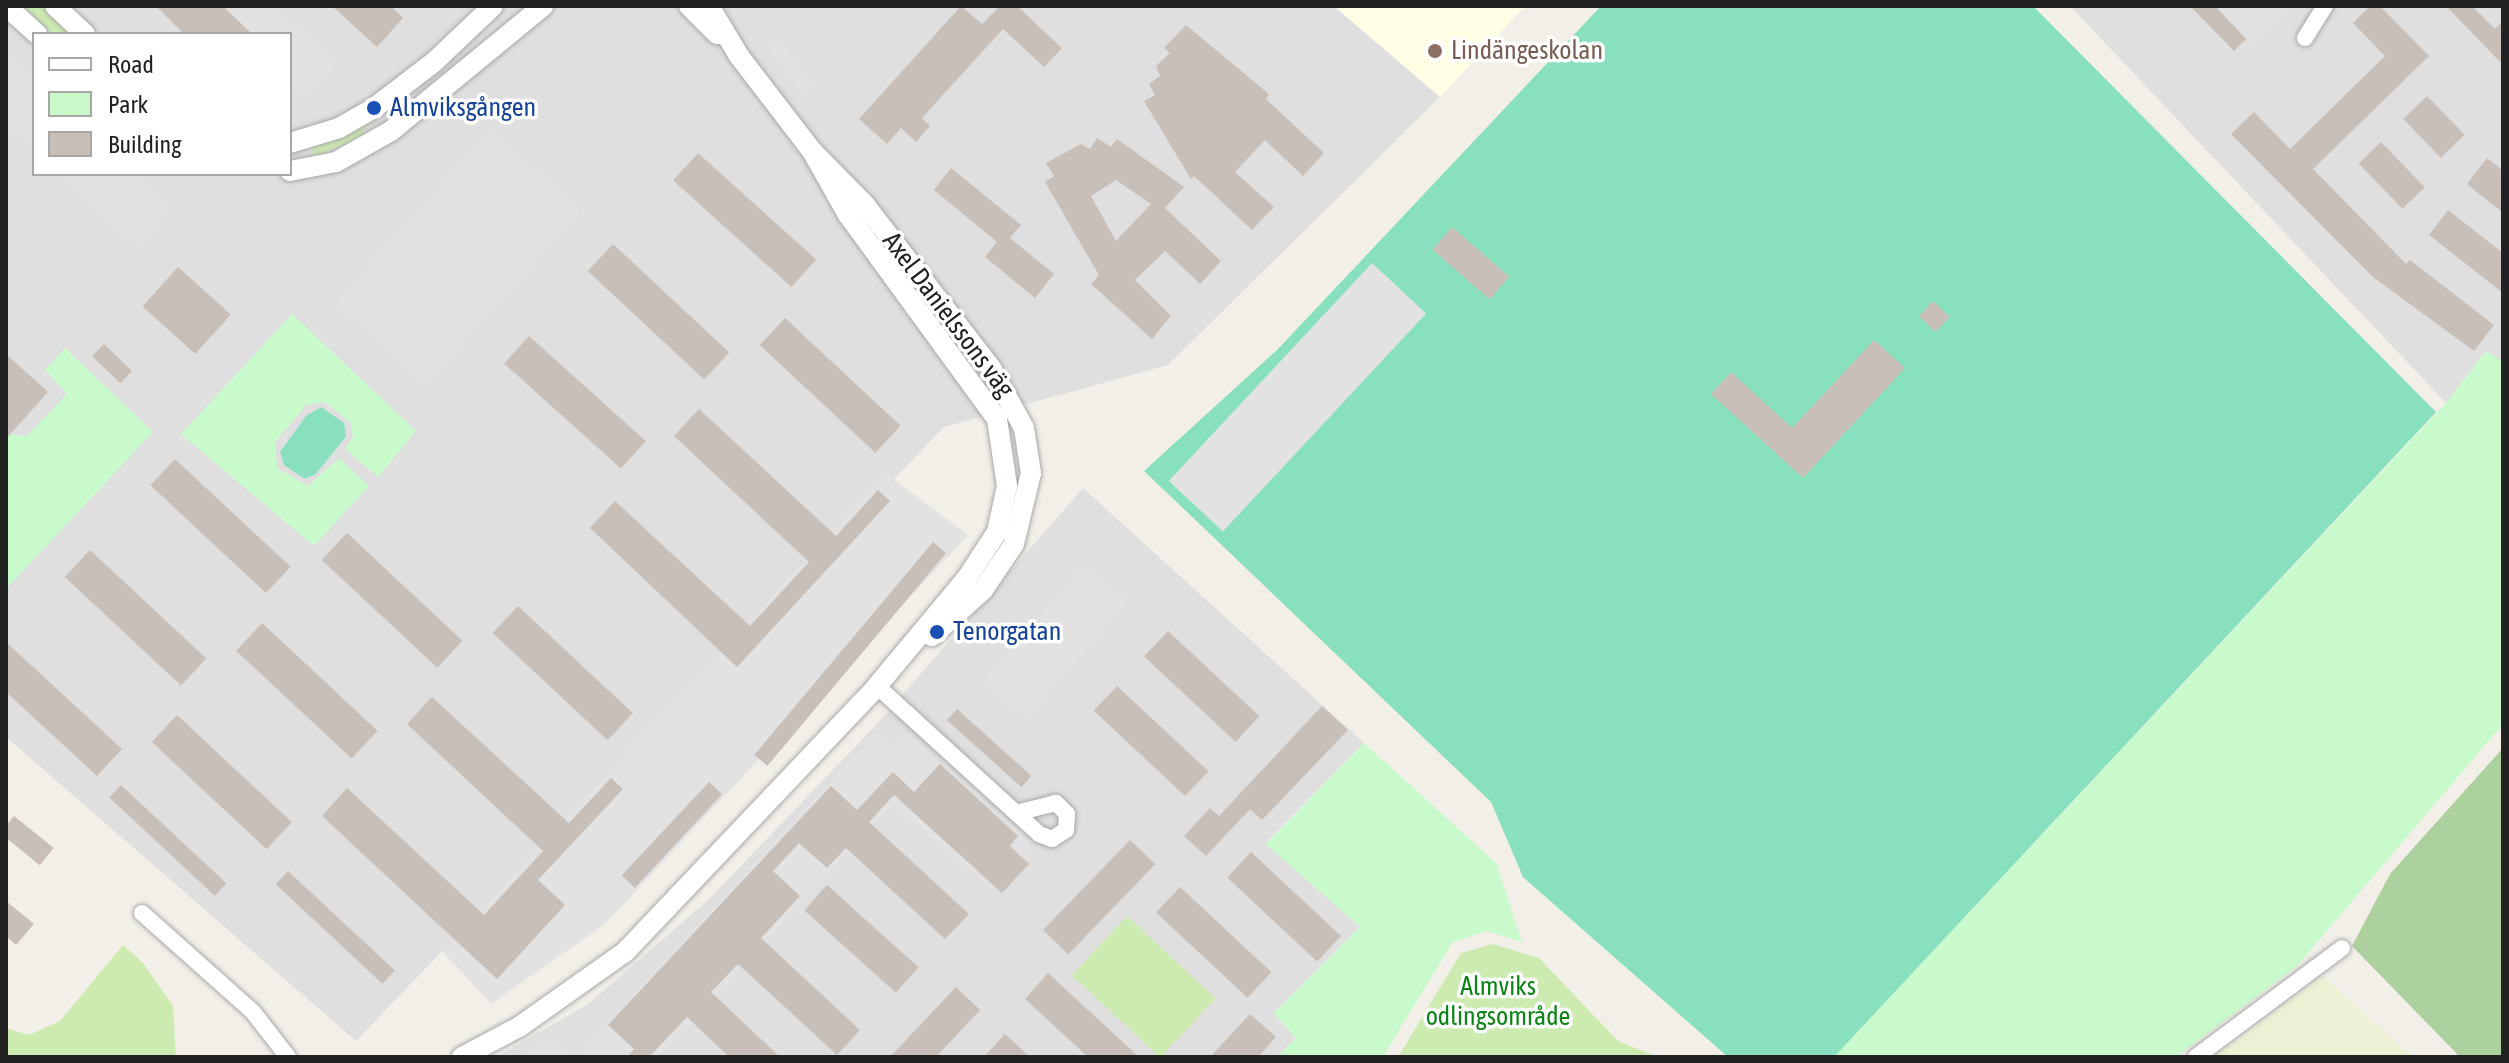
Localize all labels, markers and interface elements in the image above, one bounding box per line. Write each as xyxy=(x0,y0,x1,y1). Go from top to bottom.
legend xyxy=(32,32,292,176)
place label: Lindängeskolan xyxy=(1451,35,1603,67)
marker: Lindängeskolan xyxy=(1426,42,1444,60)
text: Road xyxy=(108,51,154,78)
text: Park xyxy=(108,91,148,118)
place label: Almviksgången xyxy=(390,92,536,124)
marker: Almviksgången xyxy=(365,99,383,117)
text: Building xyxy=(108,131,181,158)
street label: Axel Danielssons väg xyxy=(876,226,1020,404)
place label: Tenorgatan xyxy=(953,616,1061,648)
marker: Tenorgatan xyxy=(928,623,946,641)
park label: Almviks odlingsområde xyxy=(1426,971,1570,1032)

